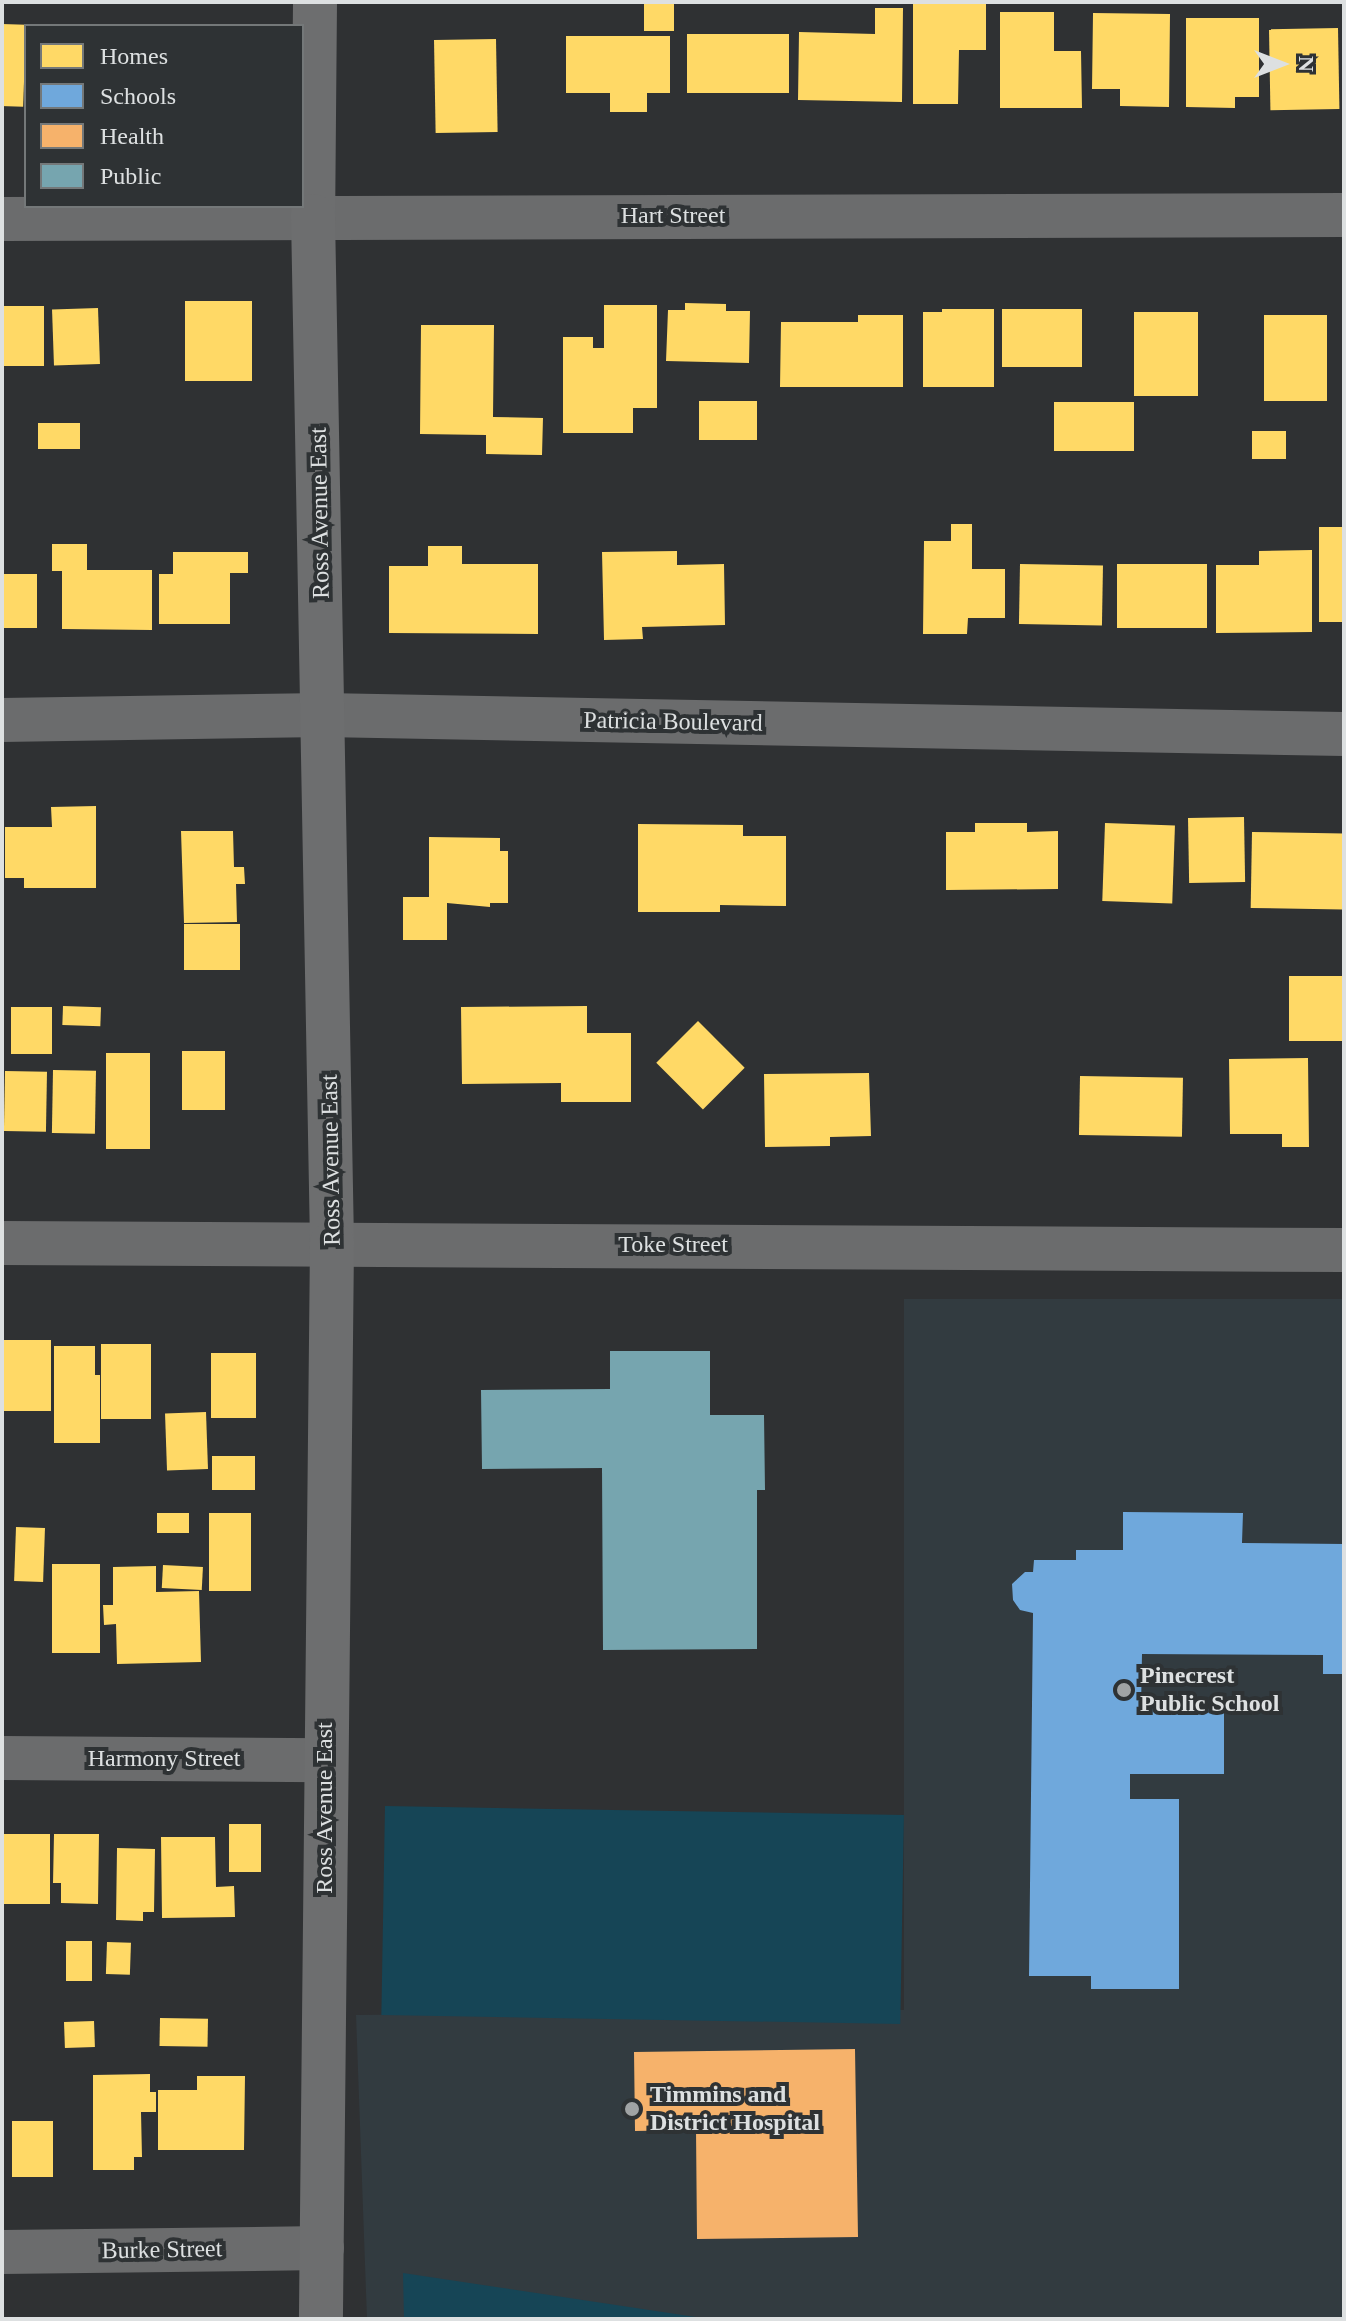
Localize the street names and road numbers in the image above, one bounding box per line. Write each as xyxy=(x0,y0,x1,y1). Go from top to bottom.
street label: Hart Street xyxy=(621,202,725,230)
street label: Ross Avenue East xyxy=(304,426,336,600)
street label: Patricia Boulevard xyxy=(583,706,763,738)
street label: Ross Avenue East xyxy=(315,1073,347,1247)
street label: Toke Street xyxy=(618,1231,728,1259)
street label: Ross Avenue East xyxy=(311,1722,339,1894)
street label: Harmony Street xyxy=(88,1745,240,1773)
street label: Burke Street xyxy=(101,2235,223,2265)

